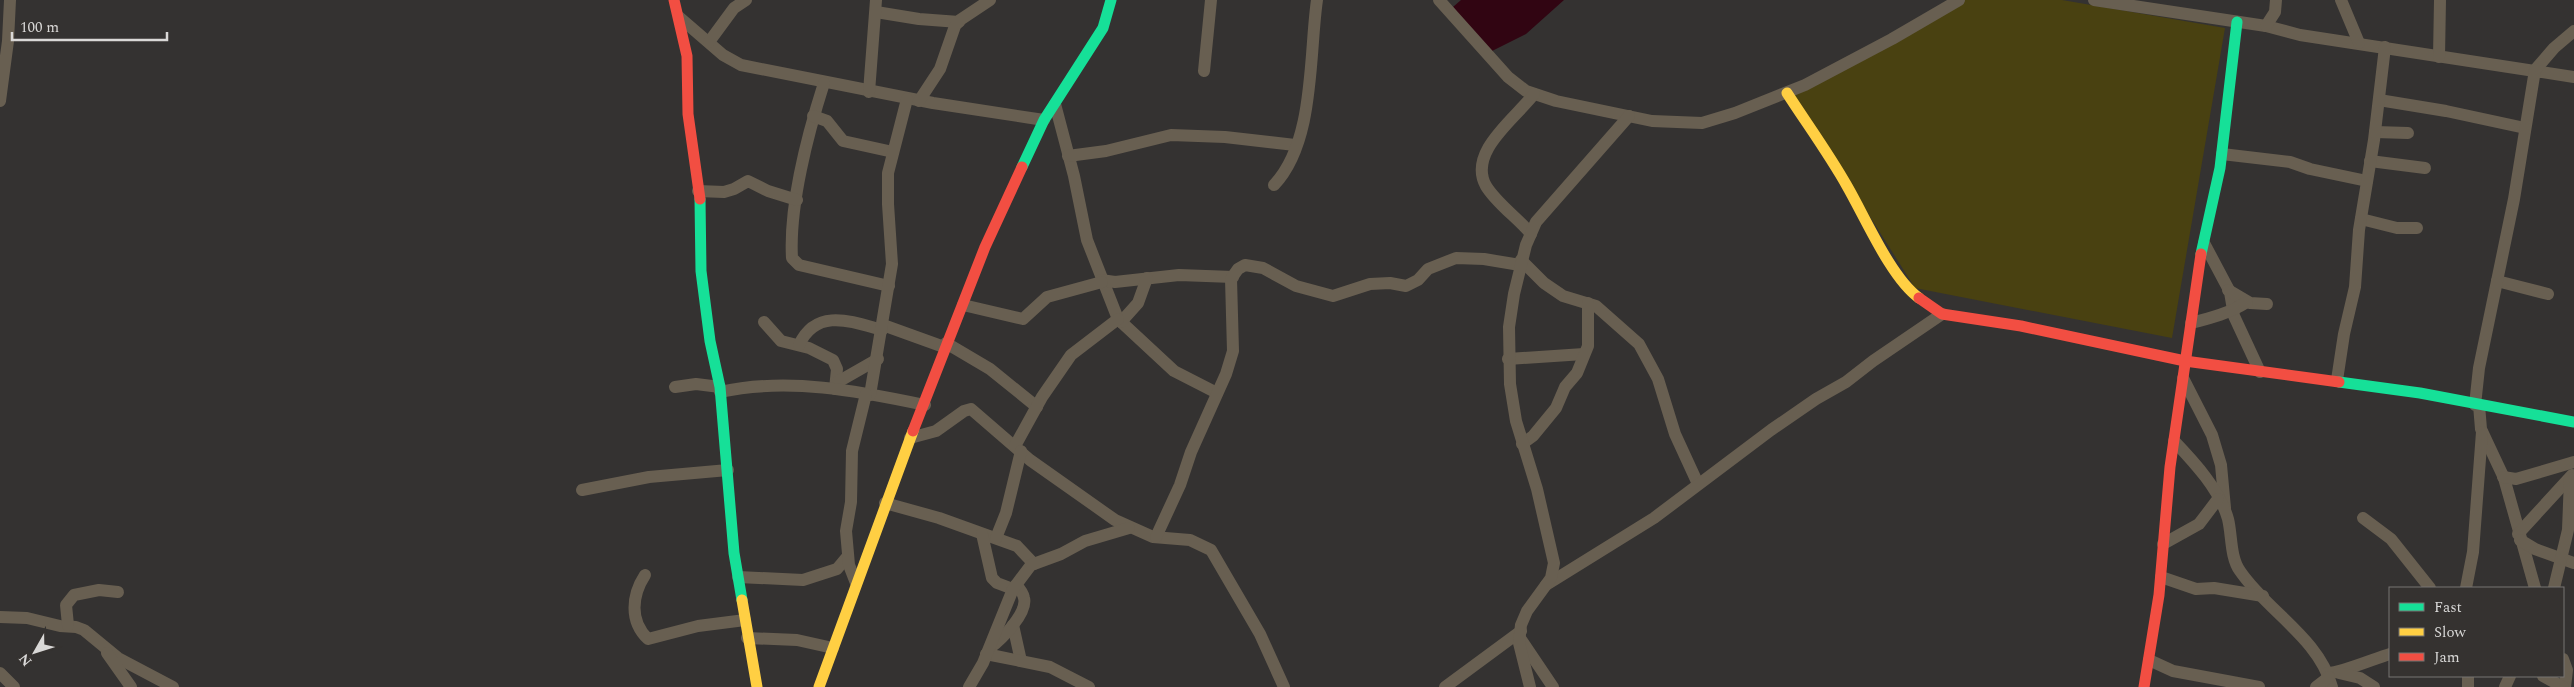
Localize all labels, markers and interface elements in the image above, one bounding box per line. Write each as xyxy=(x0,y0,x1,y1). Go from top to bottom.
scale bar xyxy=(12,10,168,42)
text: 100 m xyxy=(20,16,59,39)
legend xyxy=(2389,587,2564,677)
text: Fast xyxy=(2434,596,2462,619)
text: Slow xyxy=(2434,621,2466,644)
north arrow xyxy=(10,627,60,677)
text: Jam xyxy=(2434,646,2460,669)
text: N xyxy=(14,649,37,671)

